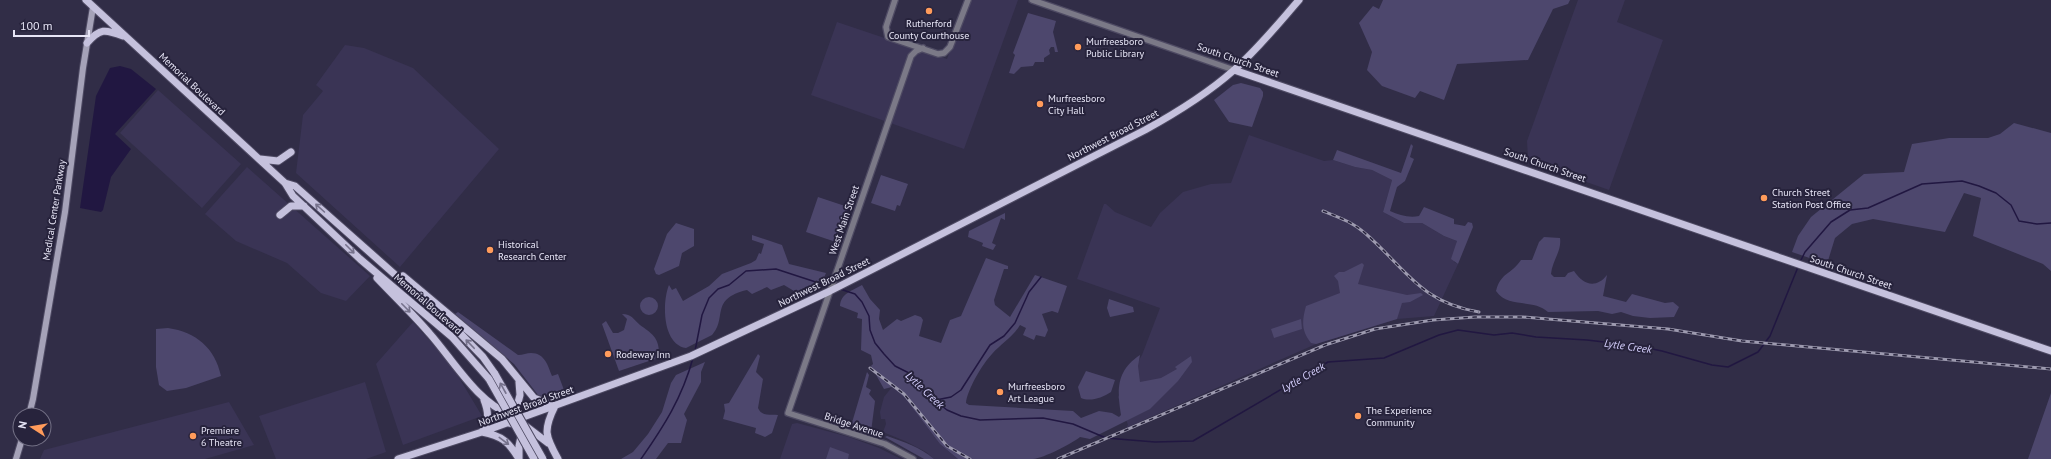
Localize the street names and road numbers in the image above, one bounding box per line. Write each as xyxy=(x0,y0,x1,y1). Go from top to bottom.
street label: South Church Street xyxy=(1195,40,1281,80)
street label: Memorial Boulevard xyxy=(156,50,228,118)
street label: Northwest Broad Street xyxy=(1065,106,1161,164)
street label: South Church Street xyxy=(1502,145,1588,185)
street label: Medical Center Parkway xyxy=(40,158,68,261)
street label: West Main Street xyxy=(826,183,862,256)
street label: South Church Street xyxy=(1808,252,1894,292)
street label: Northwest Broad Street xyxy=(776,254,873,310)
street label: Memorial Boulevard xyxy=(391,271,465,337)
street label: Northwest Broad Street xyxy=(477,383,576,429)
street label: Bridge Avenue xyxy=(823,409,885,441)

